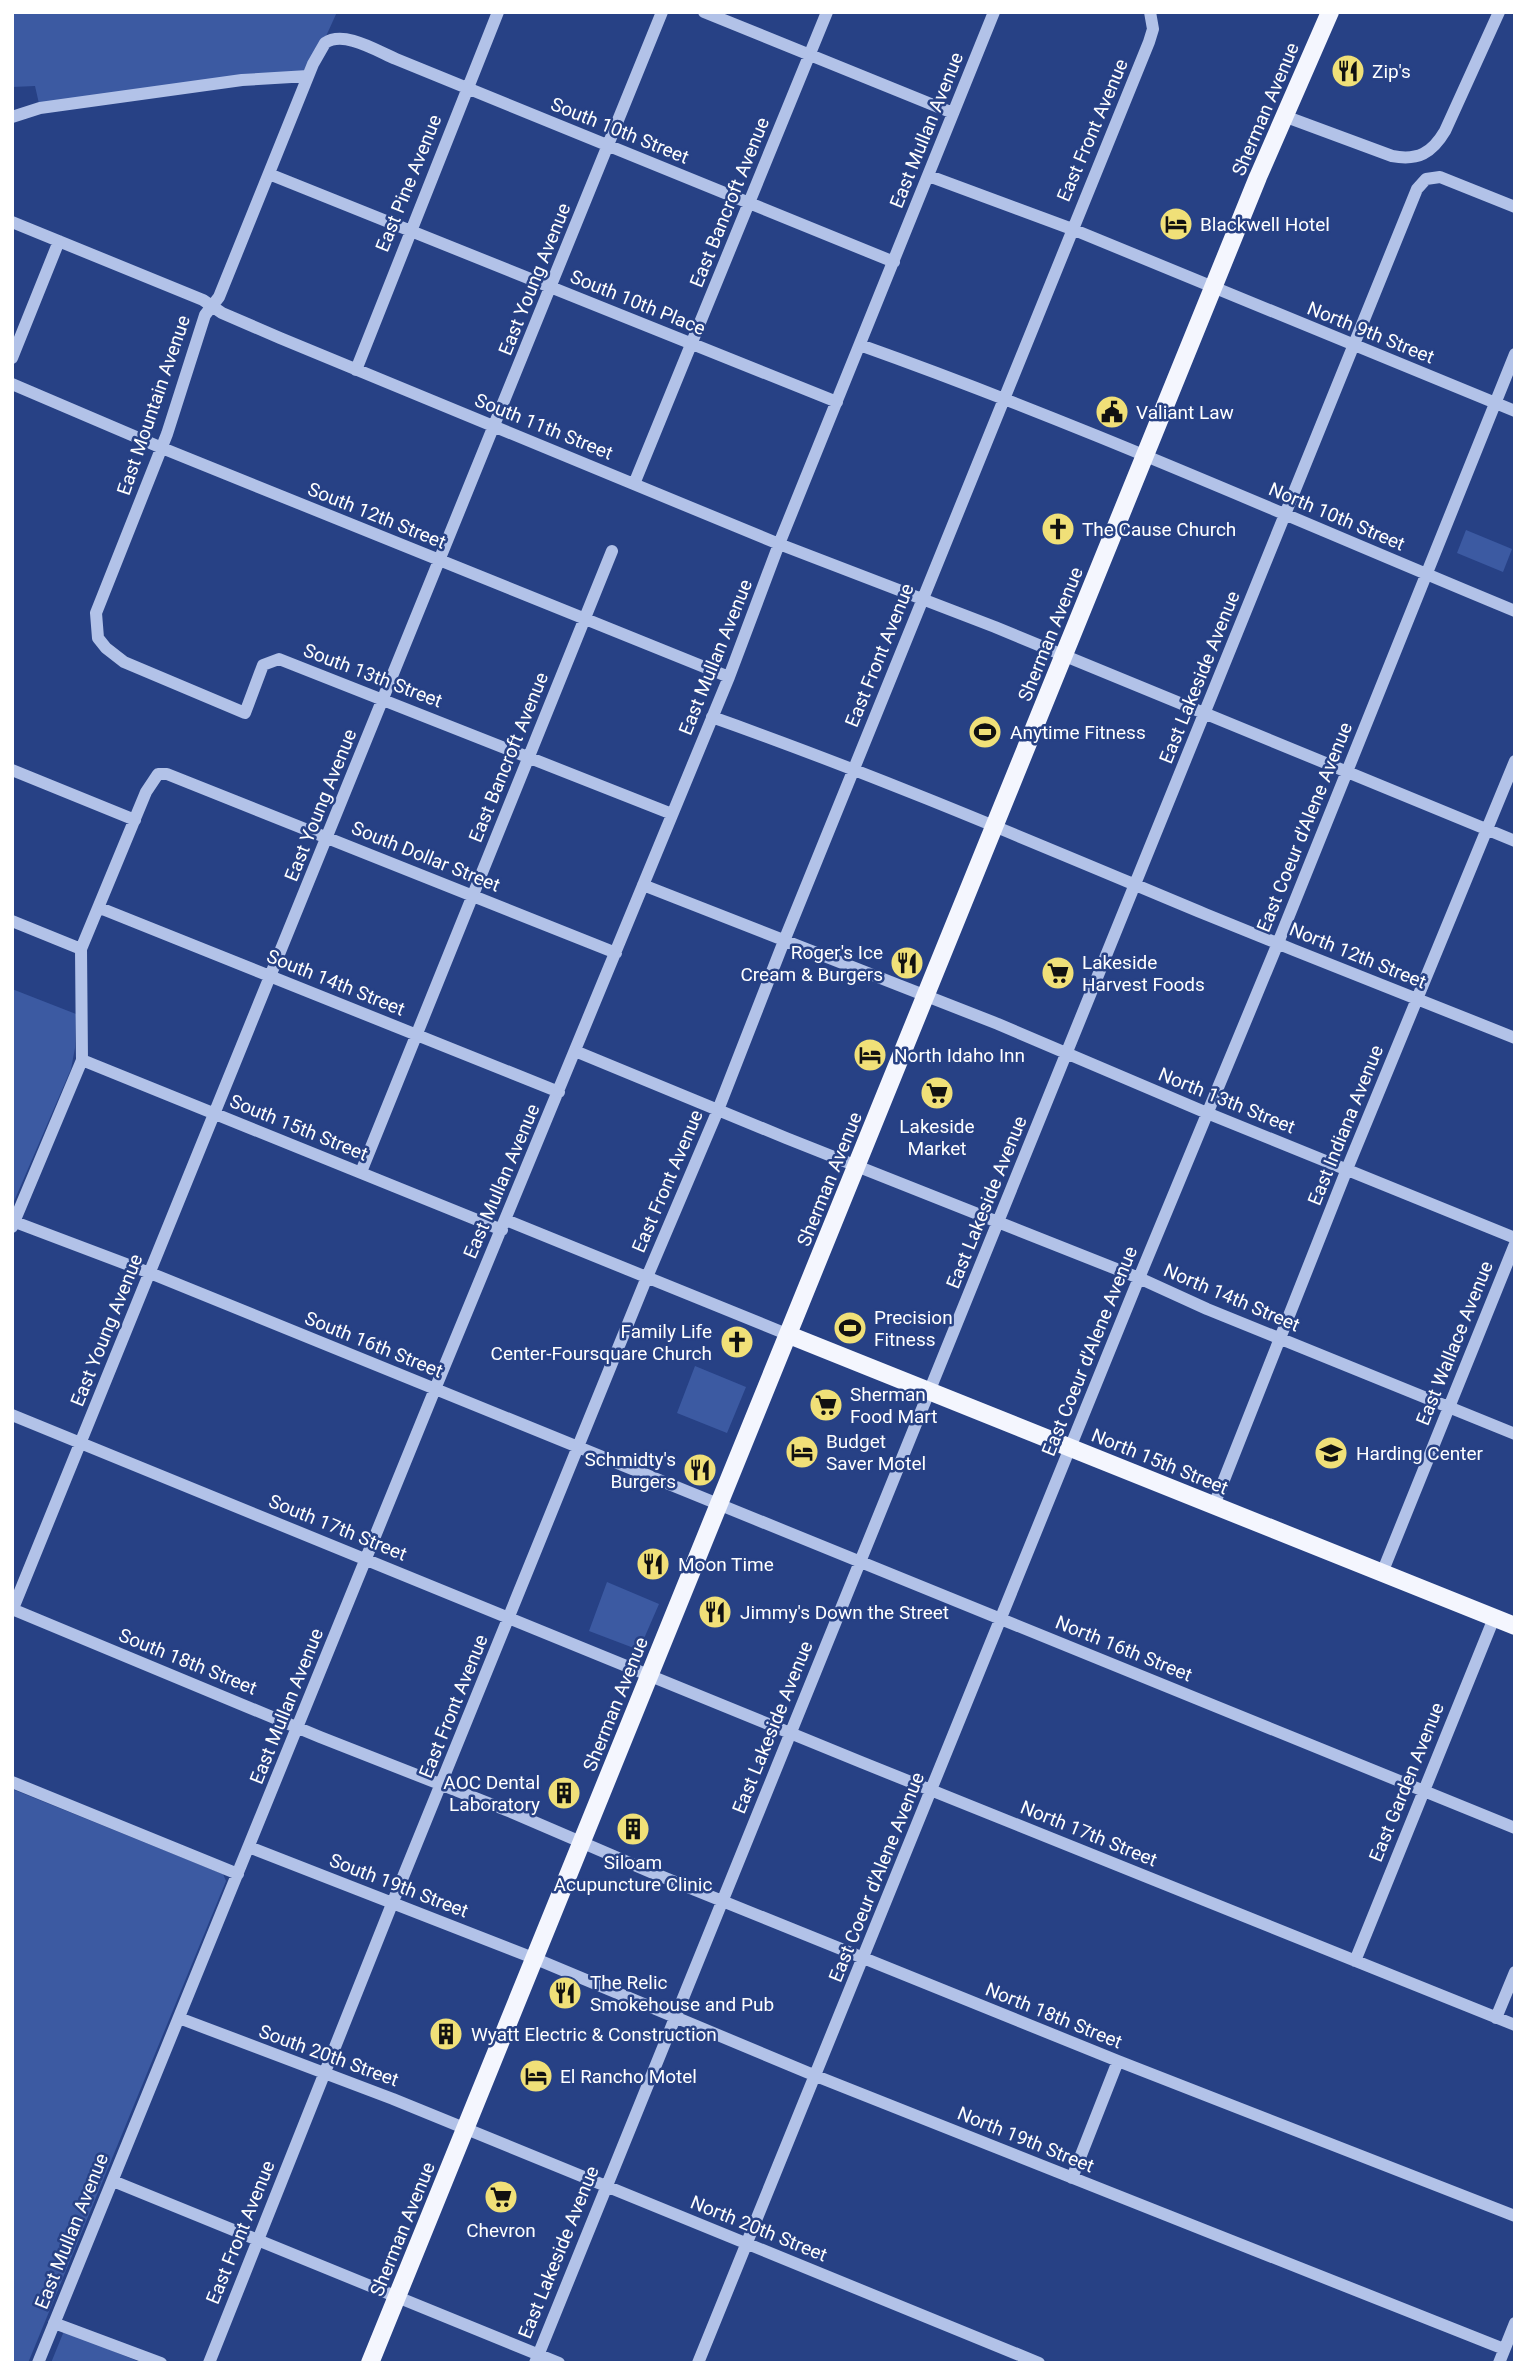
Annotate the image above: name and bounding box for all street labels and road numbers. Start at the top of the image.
street label: Sherman Avenue [1227,39,1304,179]
street label: East Mullan Avenue [885,49,968,211]
street label: East Front Avenue [1052,55,1133,205]
street label: South 10th Street [547,92,692,169]
street label: East Pine Avenue [370,111,446,255]
street label: East Bancroft Avenue [685,114,774,291]
street label: East Young Avenue [493,200,575,359]
street label: South 10th Place [567,265,709,340]
street label: North 9th Street [1304,297,1438,368]
street label: East Mountain Avenue [112,312,195,498]
street label: South 11th Street [471,388,616,465]
street label: South 12th Street [304,477,449,554]
street label: North 10th Street [1265,477,1408,555]
street label: Sherman Avenue [1013,564,1088,705]
street label: East Mullan Avenue [674,576,757,738]
street label: East Front Avenue [840,580,919,730]
street label: East Lakeside Avenue [1154,588,1245,767]
street label: South 13th Street [300,638,446,713]
street label: East Bancroft Avenue [464,669,553,846]
street label: East Coeur d'Alene Avenue [1252,719,1357,935]
street label: East Young Avenue [279,726,361,885]
street label: South Dollar Street [348,816,503,897]
street label: North 12th Street [1286,918,1430,993]
street label: South 14th Street [263,944,408,1021]
street label: East Indiana Avenue [1303,1042,1388,1209]
street label: North 13th Street [1155,1063,1299,1138]
street label: South 15th Street [226,1089,371,1166]
street label: East Mullan Avenue [458,1100,544,1262]
street label: East Front Avenue [627,1106,708,1256]
street label: Sherman Avenue [792,1109,867,1250]
street label: East Lakeside Avenue [941,1113,1032,1292]
street label: East Coeur d'Alene Avenue [1037,1243,1142,1459]
street label: East Young Avenue [65,1251,147,1410]
street label: North 14th Street [1160,1258,1303,1336]
street label: East Wallace Avenue [1411,1258,1498,1429]
street label: South 16th Street [301,1306,446,1383]
street label: North 15th Street [1088,1424,1232,1499]
street label: South 17th Street [265,1489,410,1566]
street label: North 16th Street [1052,1611,1196,1686]
street label: South 18th Street [115,1623,260,1700]
street label: East Mullan Avenue [245,1625,328,1787]
street label: East Front Avenue [414,1631,493,1781]
street label: Sherman Avenue [578,1634,653,1775]
street label: East Lakeside Avenue [727,1638,818,1817]
street label: East Garden Avenue [1364,1699,1449,1865]
street label: East Coeur d'Alene Avenue [824,1769,929,1985]
street label: North 17th Street [1017,1796,1161,1871]
street label: South 19th Street [326,1848,472,1923]
street label: North 18th Street [982,1978,1126,2053]
street label: South 20th Street [256,2020,402,2091]
street label: North 19th Street [954,2102,1098,2177]
street label: East Mullan Avenue [30,2150,113,2312]
street label: East Front Avenue [201,2157,280,2307]
street label: Sherman Avenue [365,2159,440,2300]
street label: East Lakeside Avenue [513,2163,604,2342]
street label: North 20th Street [687,2191,831,2266]

